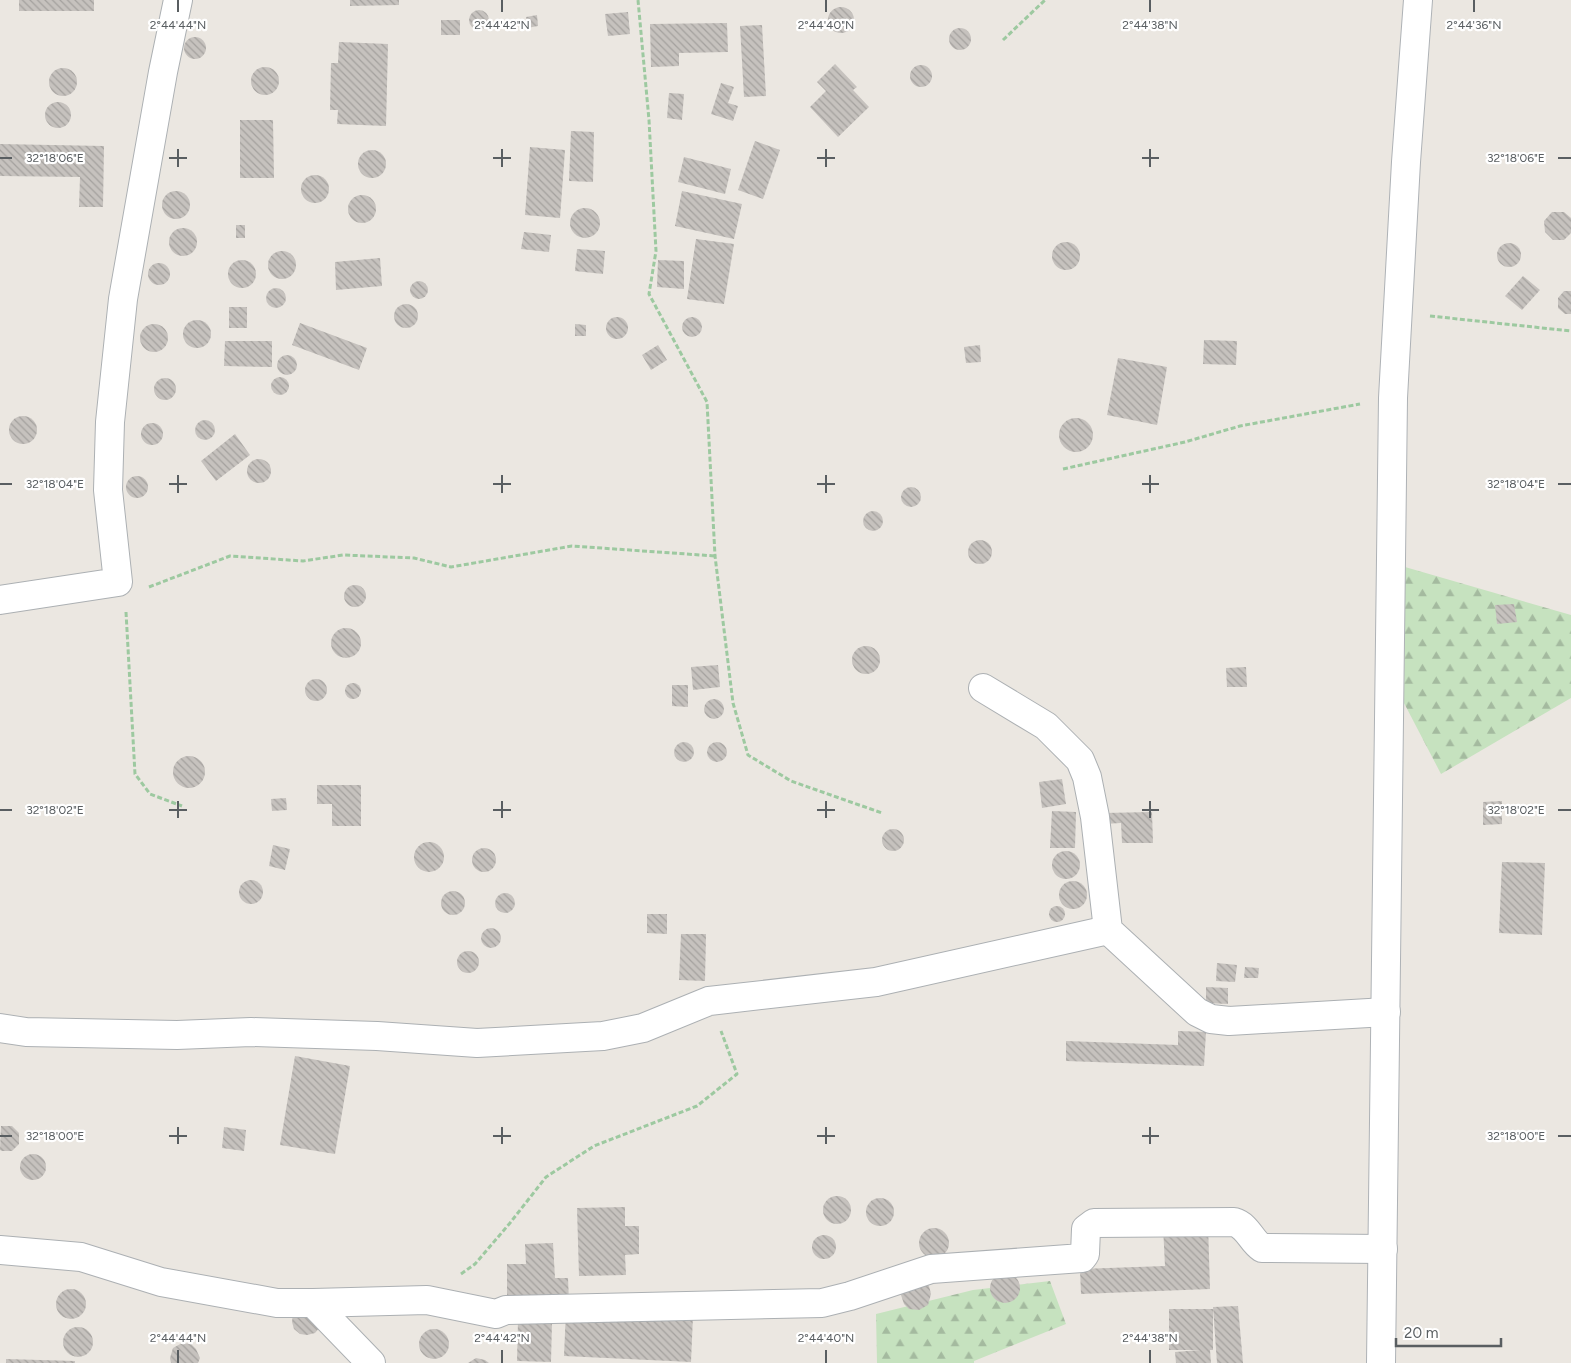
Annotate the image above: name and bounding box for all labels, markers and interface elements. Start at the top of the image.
text: 2°44'44"N [150,18,206,32]
text: 2°44'42"N [474,18,530,32]
text: 2°44'40"N [798,18,854,32]
text: 2°44'38"N [1122,18,1178,32]
text: 2°44'36"N [1447,18,1501,32]
text: 32°18'06"E [26,151,84,165]
text: 32°18'06"E [1487,151,1545,165]
text: 32°18'04"E [26,477,84,491]
text: 32°18'04"E [1487,477,1545,491]
text: 32°18'02"E [26,803,84,817]
text: 32°18'02"E [1487,803,1545,817]
text: 32°18'00"E [26,1129,84,1143]
text: 32°18'00"E [1487,1129,1545,1143]
scale bar [1396,1316,1501,1348]
text: 20 m [1404,1324,1438,1342]
text: 2°44'44"N [150,1331,206,1345]
text: 2°44'42"N [474,1331,530,1345]
text: 2°44'40"N [798,1331,854,1345]
text: 2°44'38"N [1122,1331,1178,1345]

